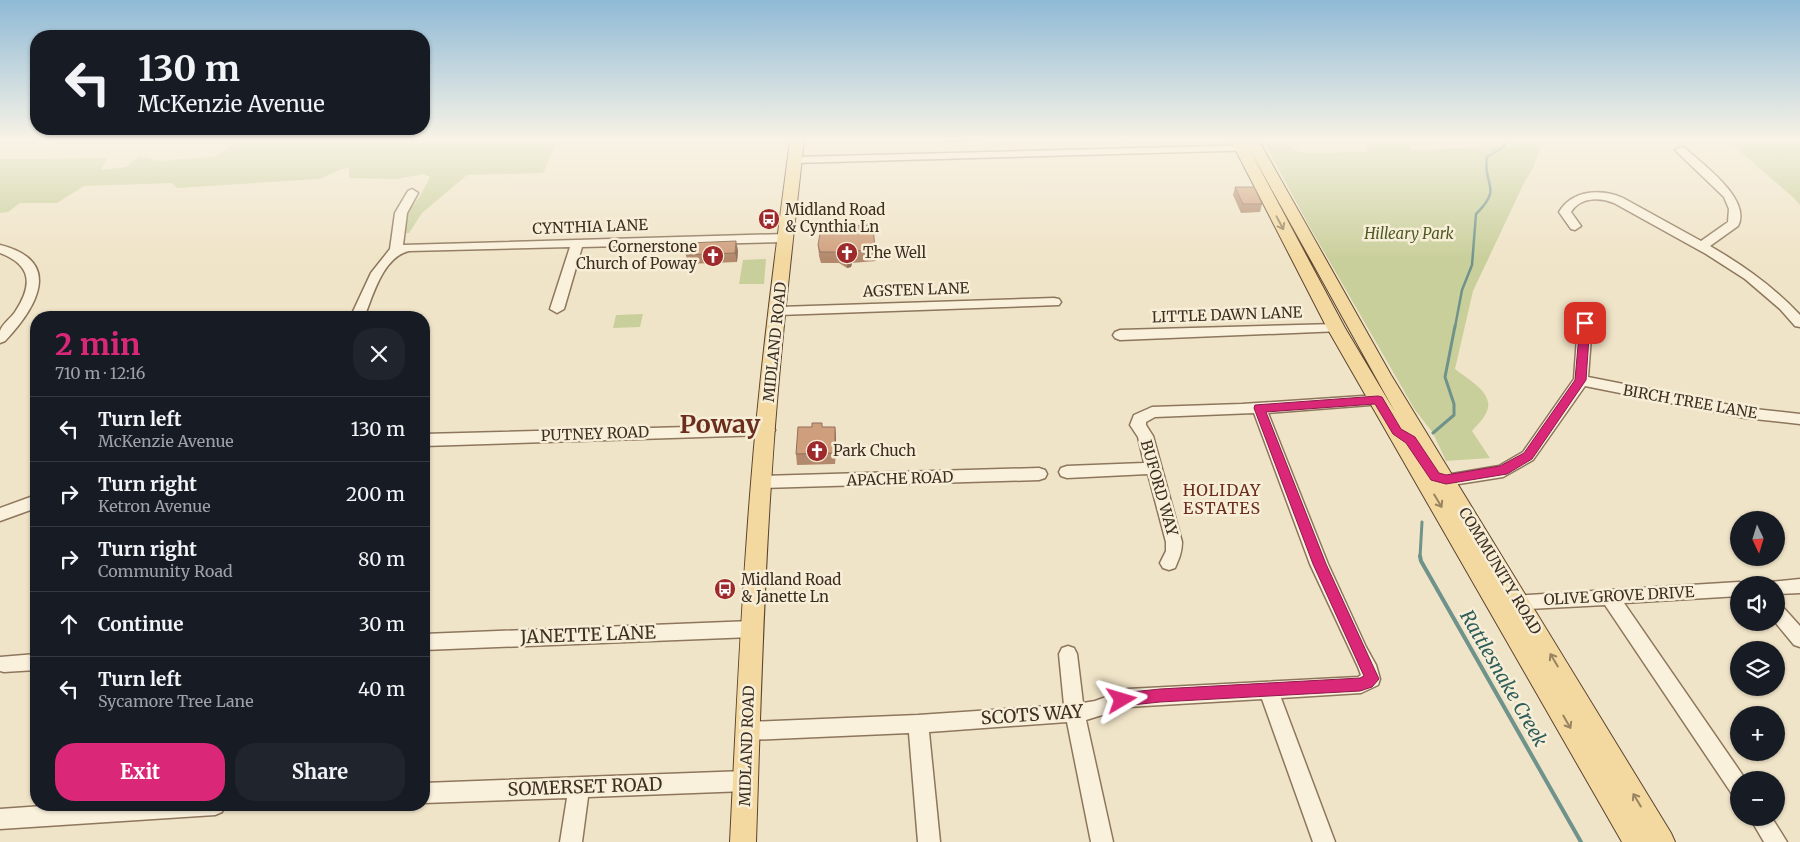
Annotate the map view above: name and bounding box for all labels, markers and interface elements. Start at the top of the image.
text: 130 m [138,47,240,91]
icon: left [55,50,120,115]
text: McKenzie Avenue [138,90,325,118]
place label: Midland Road & Cynthia Ln [785,200,885,236]
bus stop icon: Midland Road & Cynthia Ln [757,207,781,231]
street label: CYNTHIA LANE [532,215,649,238]
one-way arrow [1275,215,1285,230]
park label: Hilleary Park [1363,224,1455,243]
place label: Cornerstone Church of Poway [576,237,697,273]
church icon: The Well [835,241,859,265]
place label: The Well [863,243,927,262]
church icon: Cornerstone Church of Poway [701,244,725,268]
street label: AGSTEN LANE [862,278,970,301]
street label: MIDLAND ROAD [759,281,790,403]
street label: LITTLE DAWN LANE [1151,302,1303,327]
pin [1564,302,1606,344]
icon: arrive [1571,309,1599,337]
text: 2 min [55,325,140,363]
button: close [353,328,405,380]
text: 710 m · 12:16 [55,363,145,383]
street label: BIRCH TREE LANE [1621,380,1759,423]
text: Turn left [98,407,182,431]
district label: Poway [680,408,761,440]
icon: left [55,415,83,443]
text: 130 m [351,417,405,441]
street label: PUTNEY ROAD [540,422,650,445]
text: McKenzie Avenue [98,431,234,451]
street label: BUFORD WAY [1137,438,1182,538]
church icon: Park Chuch [805,439,829,463]
place label: Park Chuch [833,441,916,460]
street label: APACHE ROAD [845,467,954,490]
text: Turn right [98,472,197,496]
icon: right [55,480,83,508]
district label: HOLIDAY ESTATES [1183,480,1261,518]
text: 200 m [346,482,405,506]
one-way arrow [1434,493,1444,507]
text: Ketron Avenue [98,496,211,516]
street label: COMMUNITY ROAD [1455,504,1546,638]
north arrow [1730,511,1785,566]
map controls [1730,511,1785,826]
text: Turn right [98,537,197,561]
icon: right [55,545,83,573]
text: 80 m [358,547,405,571]
text: Community Road [98,561,233,581]
place label: Midland Road & Janette Ln [741,570,841,606]
button: sound [1730,576,1785,631]
bus stop icon: Midland Road & Janette Ln [713,577,737,601]
street label: OLIVE GROVE DRIVE [1543,582,1695,609]
water label: Rattlesnake Creek [1455,605,1553,751]
icon: ahead [55,610,83,638]
text: Continue [98,612,184,636]
text: 30 m [359,612,405,636]
street label: JANETTE LANE [519,621,657,648]
button: layers [1730,641,1785,696]
one-way arrow [1548,654,1558,668]
text: Turn left [98,667,182,691]
position arrow [1095,673,1147,725]
icon: left [55,675,83,703]
text: 40 m [358,677,405,701]
street label: MIDLAND ROAD [735,685,758,807]
text: Sycamore Tree Lane [98,691,254,711]
street label: SCOTS WAY [980,699,1084,730]
button: + [1730,706,1785,761]
one-way arrow [1563,714,1573,728]
button: Exit [55,743,225,801]
button: Share [235,743,405,801]
button: − [1730,771,1785,826]
street label: SOMERSET ROAD [507,772,663,801]
one-way arrow [1631,794,1641,808]

